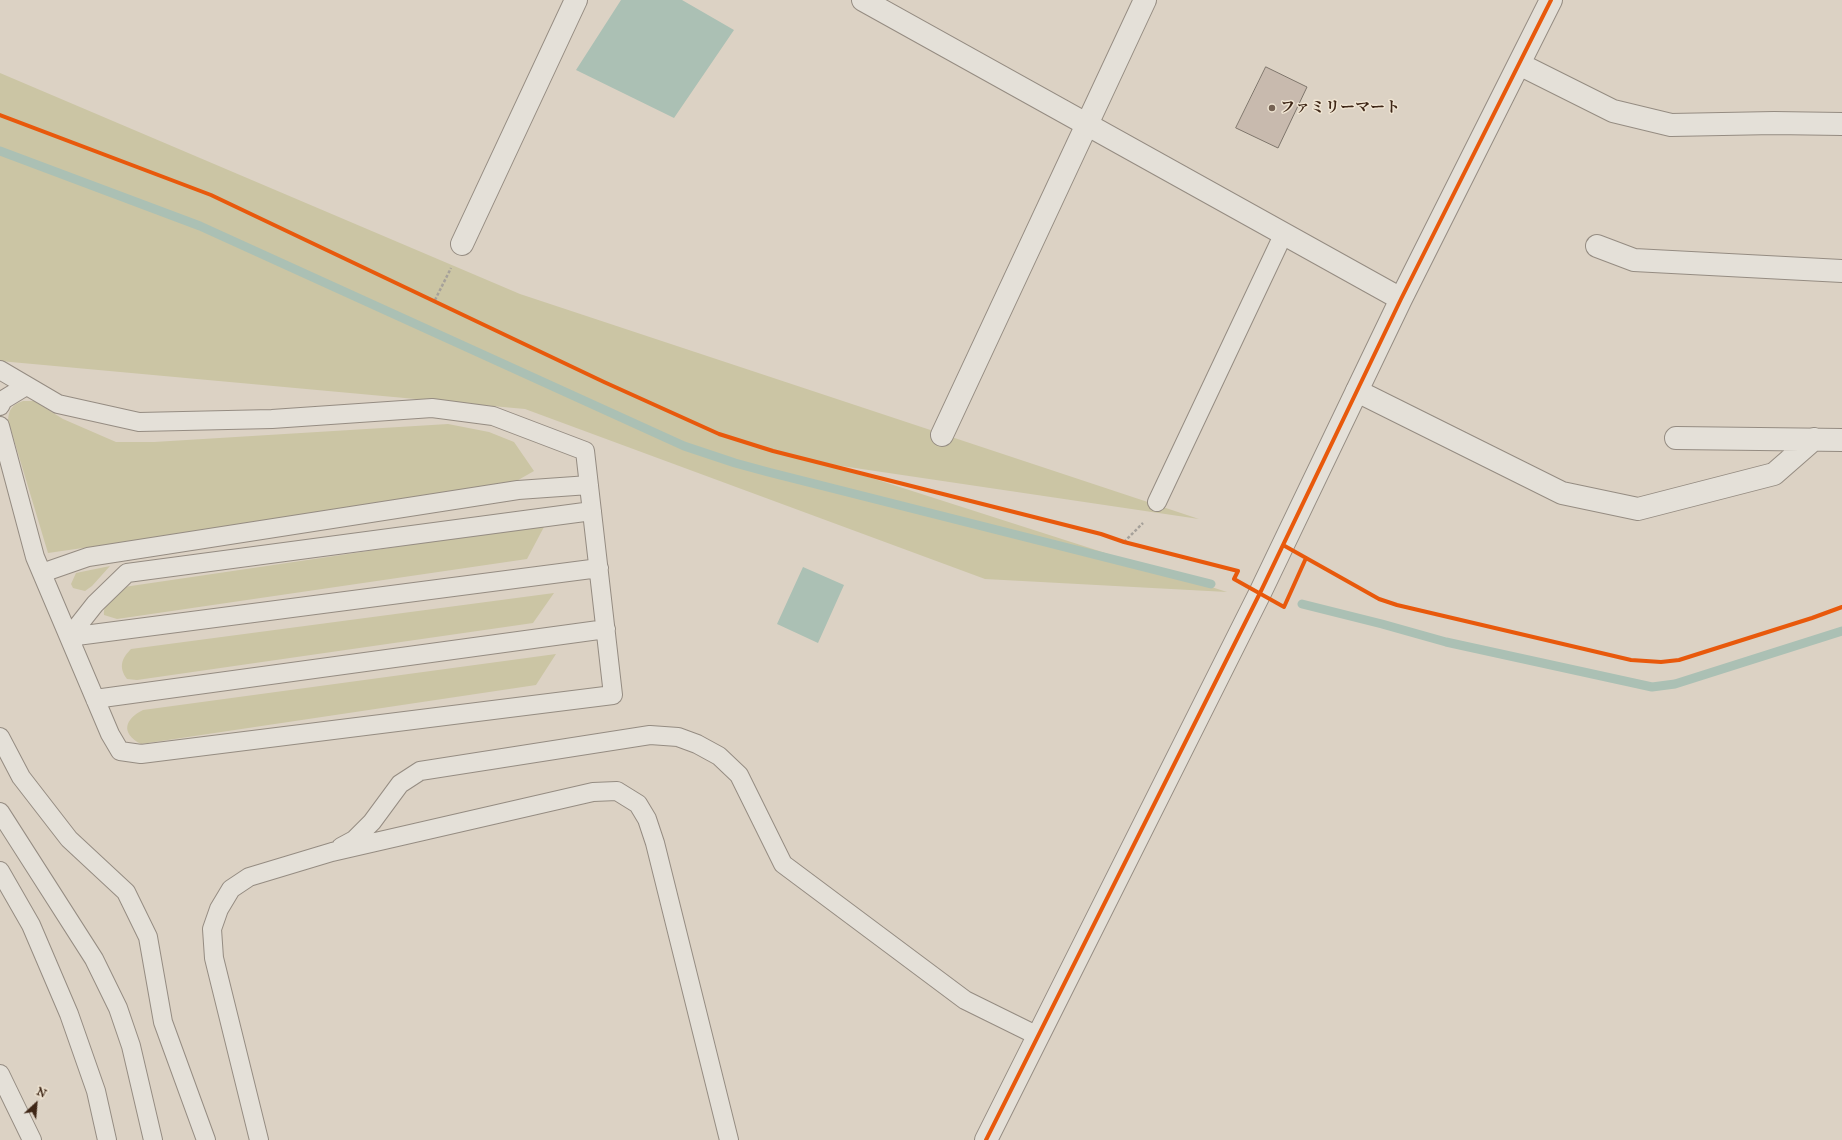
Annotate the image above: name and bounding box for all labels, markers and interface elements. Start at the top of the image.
place label: ファミリーマート [1280,99,1400,117]
marker: ファミリーマート [1267,103,1277,113]
north arrow [16,1084,56,1124]
text: N [34,1085,49,1101]

